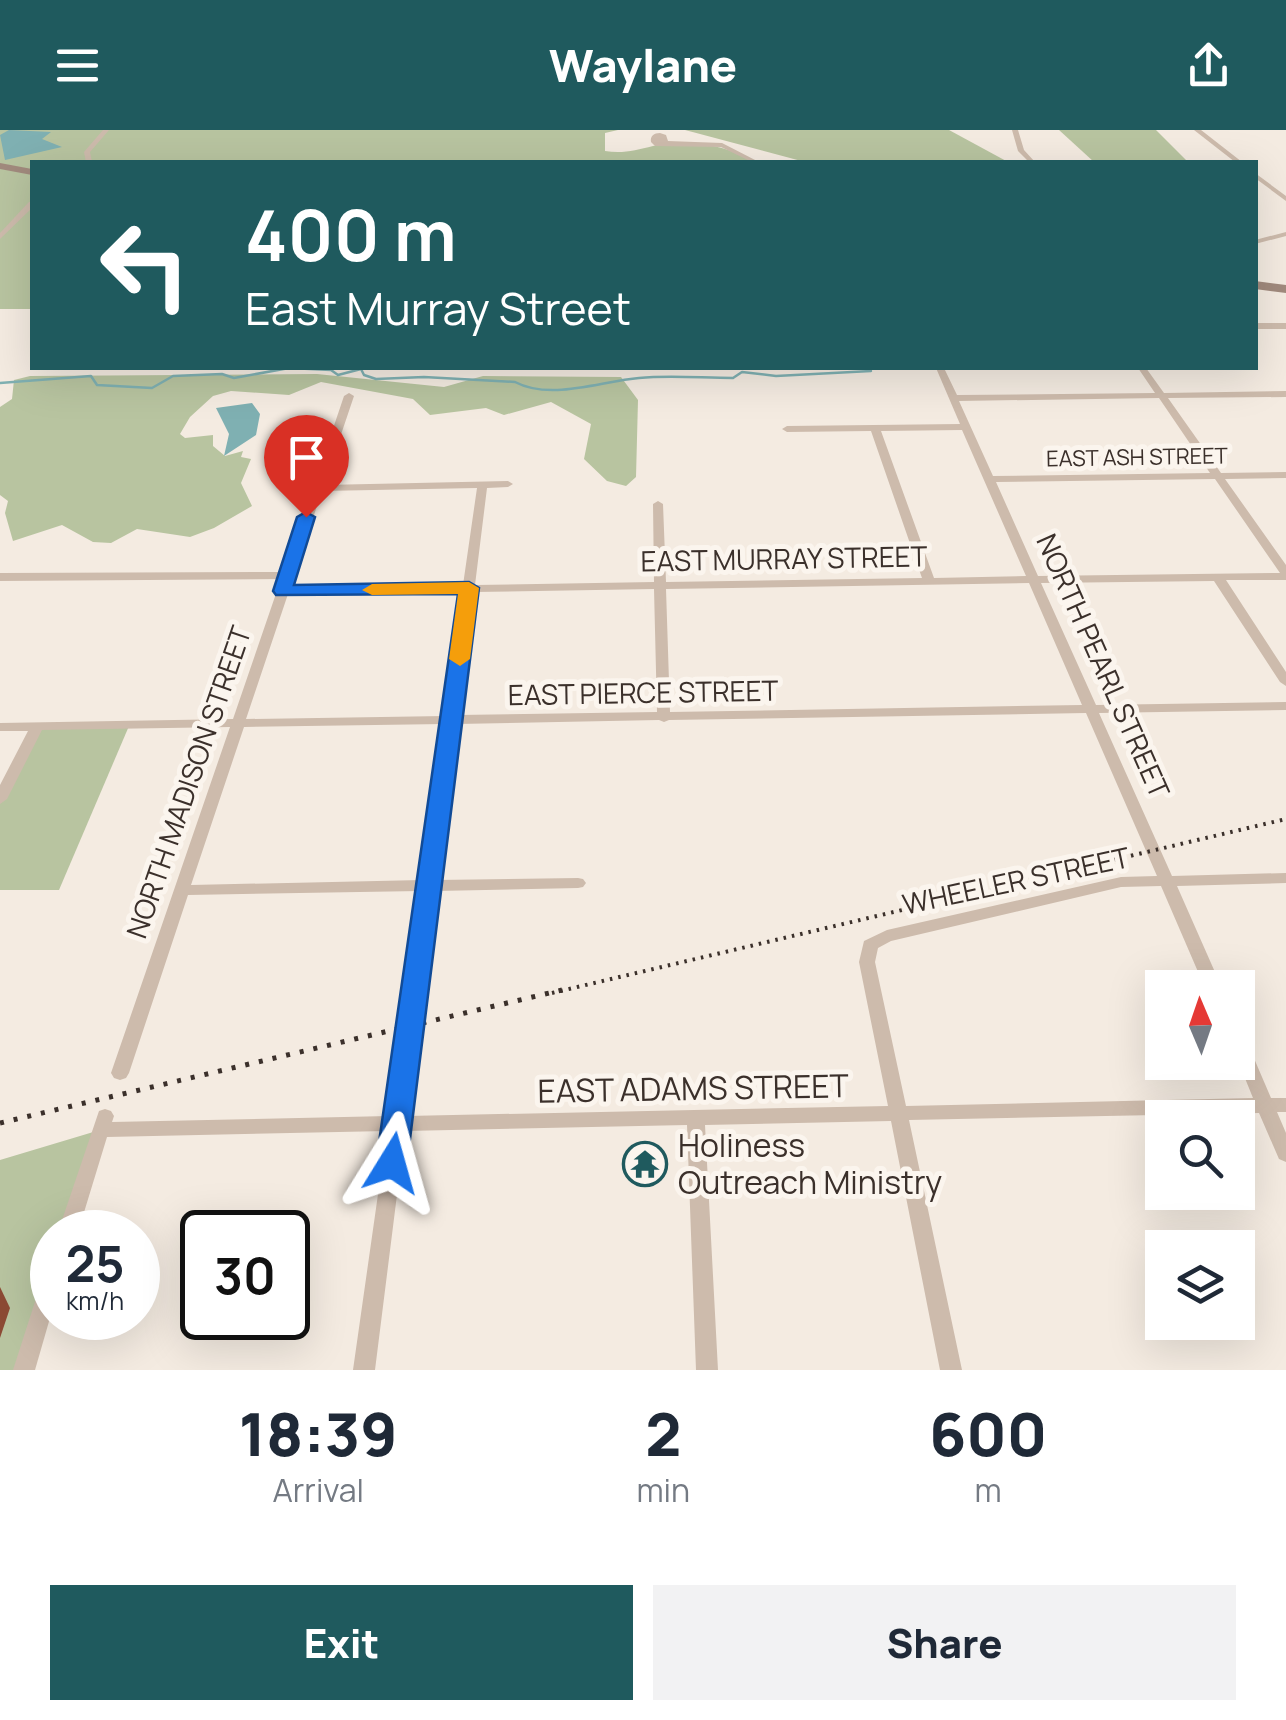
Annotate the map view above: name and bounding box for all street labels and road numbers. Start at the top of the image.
street label: EAST ASH STREET [1046,440,1228,474]
street label: NORTH PEARL STREET [1028,527,1179,804]
street label: EAST MURRAY STREET [640,536,928,579]
street label: NORTH MADISON STREET [117,620,259,943]
street label: EAST PIERCE STREET [507,671,779,713]
street label: WHEELER STREET [899,837,1133,923]
street label: EAST ADAMS STREET [537,1063,849,1113]

